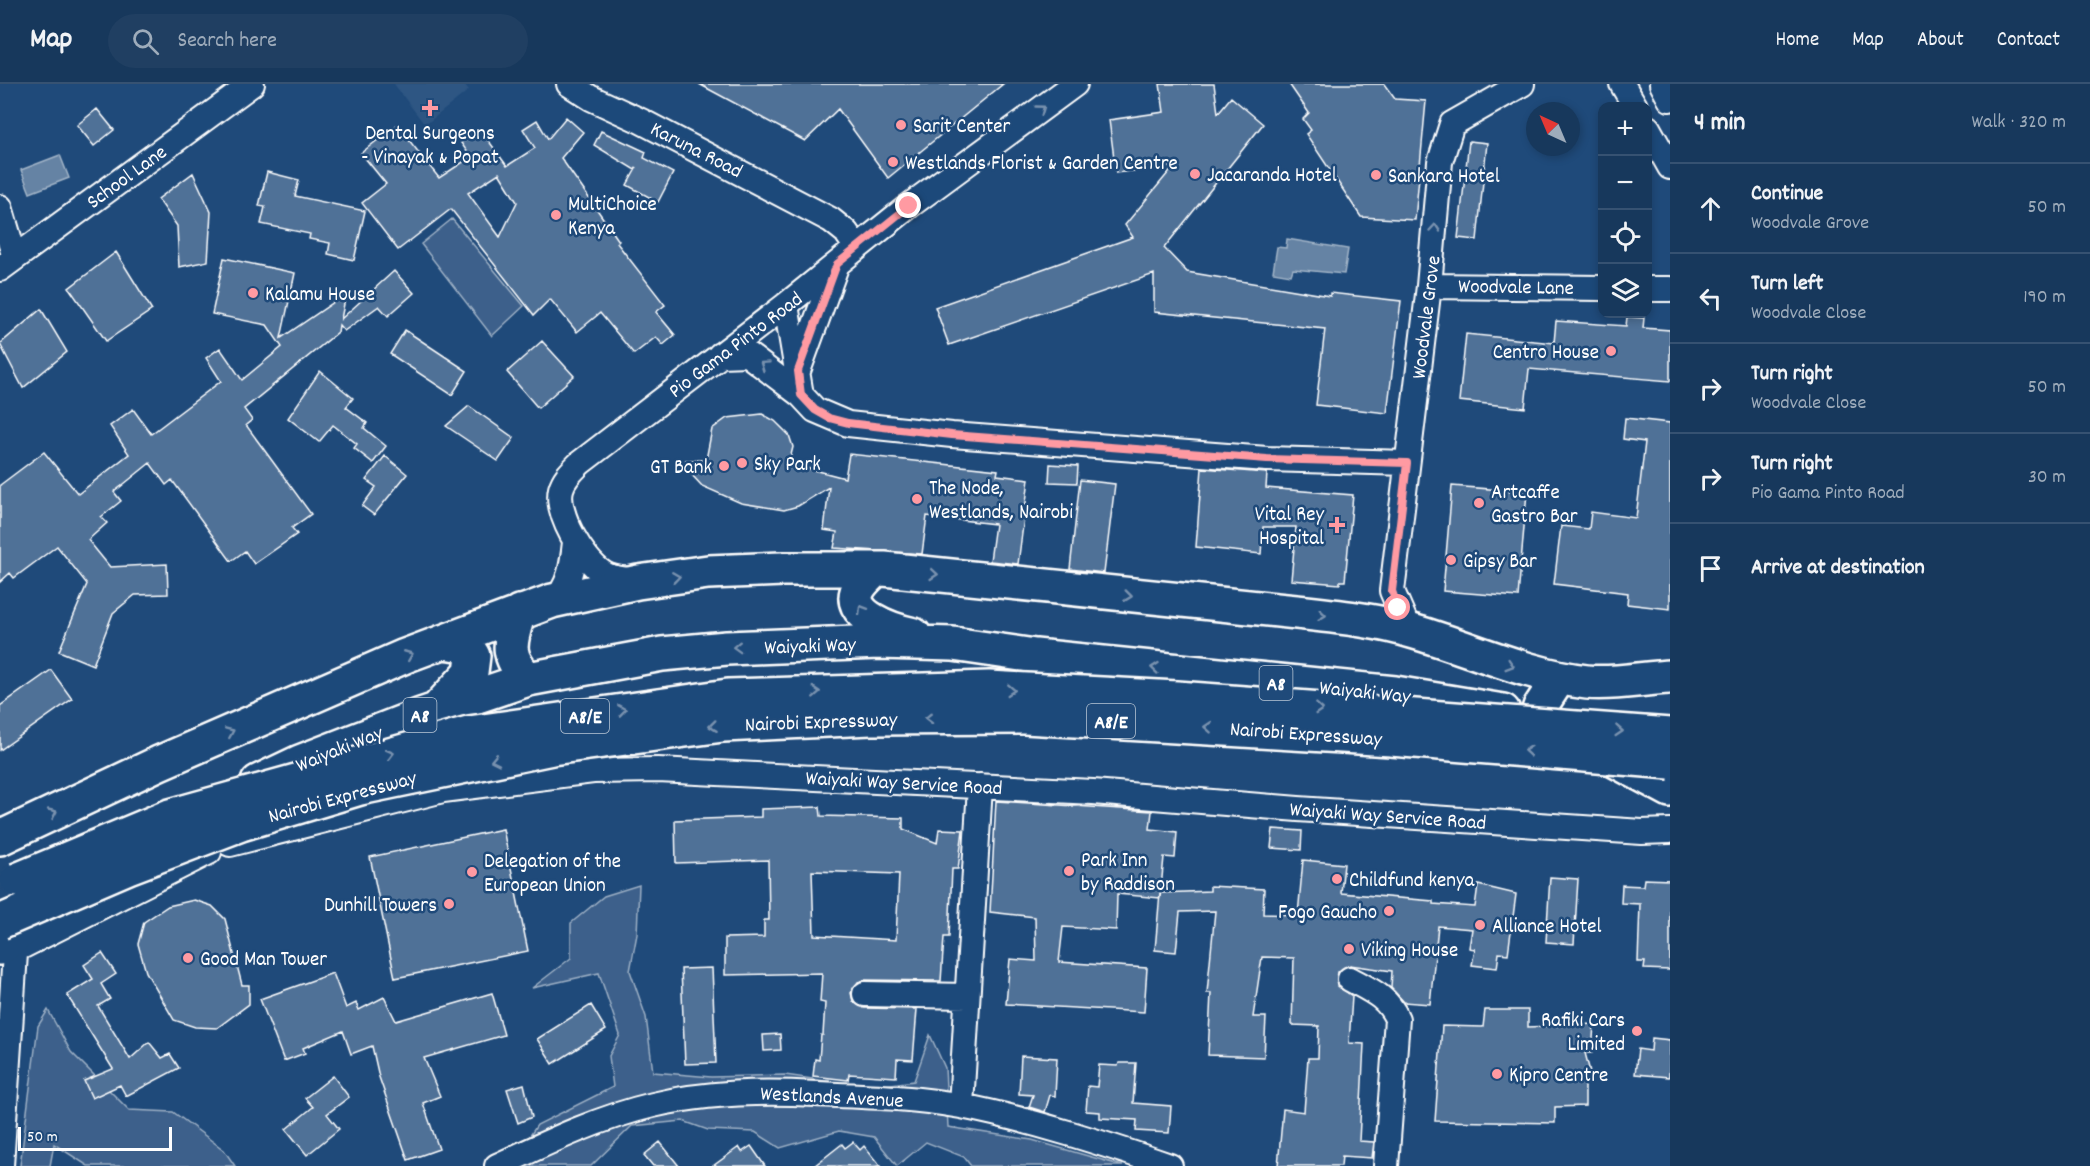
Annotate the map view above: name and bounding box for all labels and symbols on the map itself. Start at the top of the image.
marker: Dental Surgeons - Vinayak & Popat [421,99,439,117]
north arrow [1526,102,1580,156]
one-way arrow [1034,106,1045,117]
place label: Sarit Center [913,113,1011,143]
street label: Karuna Road [644,116,747,188]
marker: Sarit Center [894,118,908,132]
place label: Dental Surgeons - Vinayak & Popat [361,120,499,174]
street label: School Lane [81,139,174,218]
place label: Westlands Florist & Garden Centre [905,150,1178,180]
marker: Westlands Florist & Garden Centre [886,155,900,169]
place label: Jacaranda Hotel [1207,162,1337,192]
place label: Sankara Hotel [1388,163,1500,193]
marker: Jacaranda Hotel [1188,167,1202,181]
marker: Sankara Hotel [1369,168,1383,182]
place label: MultiChoice Kenya [568,191,657,245]
route end [895,192,921,218]
marker: MultiChoice Kenya [549,208,563,222]
one-way arrow [1428,223,1441,232]
street label: Woodvale Grove [1406,254,1450,381]
street label: Woodvale Lane [1458,273,1574,305]
place label: Kalamu House [265,281,375,311]
marker: Kalamu House [246,286,260,300]
street label: Pio Gama Pinto Road [663,286,810,407]
place label: Centro House [1493,339,1599,369]
marker: Centro House [1604,344,1618,358]
one-way arrow [759,361,770,372]
place label: Sky Park [754,451,821,481]
place label: GT Bank [650,454,712,484]
marker: Sky Park [735,456,749,470]
marker: GT Bank [717,459,731,473]
place label: The Node, Westlands, Nairobi [929,475,1073,529]
place label: Artcaffe Gastro Bar [1491,479,1578,533]
marker: The Node, Westlands, Nairobi [910,492,924,506]
marker: Artcaffe Gastro Bar [1472,496,1486,510]
place label: Vital Rey Hospital [1255,501,1324,555]
marker: Vital Rey Hospital [1328,516,1346,534]
place label: Gipsy Bar [1463,548,1537,578]
marker: Gipsy Bar [1444,553,1458,567]
one-way arrow [929,567,939,580]
one-way arrow [672,571,681,583]
one-way arrow [1123,589,1132,601]
route start [1384,594,1410,620]
one-way arrow [858,605,869,615]
one-way arrow [1317,608,1326,621]
street label: Waiyaki Way [764,631,857,665]
one-way arrow [732,641,741,654]
one-way arrow [403,650,414,662]
one-way arrow [1504,658,1515,670]
one-way arrow [1150,663,1160,675]
road number: A8 [1260,666,1292,700]
street label: Waiyaki Way [1317,674,1412,714]
one-way arrow [1007,683,1016,696]
one-way arrow [812,686,821,699]
road number: A8 [404,698,436,732]
road number: A8/E [561,699,609,733]
one-way arrow [1315,702,1324,715]
road number: A8/E [1087,704,1135,738]
one-way arrow [618,705,627,717]
street label: Nairobi Expressway [744,706,898,742]
one-way arrow [925,712,934,724]
street label: Nairobi Expressway [1229,716,1383,756]
street label: Waiyaki Way [292,720,389,782]
one-way arrow [709,720,718,732]
one-way arrow [1203,721,1212,734]
one-way arrow [1614,724,1623,737]
one-way arrow [224,727,235,739]
one-way arrow [1523,744,1532,757]
one-way arrow [384,748,394,761]
one-way arrow [490,752,500,765]
street label: Nairobi Expressway [265,765,421,833]
street label: Waiyaki Way Service Road [805,765,1003,805]
street label: Waiyaki Way Service Road [1288,796,1487,840]
one-way arrow [46,808,57,820]
place label: Park Inn by Raddison [1081,847,1175,901]
place label: Delegation of the European Union [484,848,621,902]
marker: Park Inn by Raddison [1062,864,1076,878]
marker: Delegation of the European Union [465,865,479,879]
place label: Childfund kenya [1349,867,1476,897]
marker: Childfund kenya [1330,872,1344,886]
place label: Dunhill Towers [324,892,437,922]
marker: Dunhill Towers [442,897,456,911]
place label: Fogo Gaucho [1278,899,1377,929]
marker: Fogo Gaucho [1382,904,1396,918]
place label: Alliance Hotel [1492,913,1601,943]
marker: Alliance Hotel [1473,918,1487,932]
place label: Viking House [1361,937,1458,967]
marker: Viking House [1342,942,1356,956]
place label: Good Man Tower [200,946,327,976]
marker: Good Man Tower [181,951,195,965]
place label: Rafiki Cars Limited [1541,1007,1625,1061]
marker: Rafiki Cars Limited [1630,1024,1644,1038]
place label: Kipro Centre [1509,1062,1608,1092]
marker: Kipro Centre [1490,1067,1504,1081]
street label: Westlands Avenue [759,1080,904,1118]
scale bar [18,1124,172,1152]

